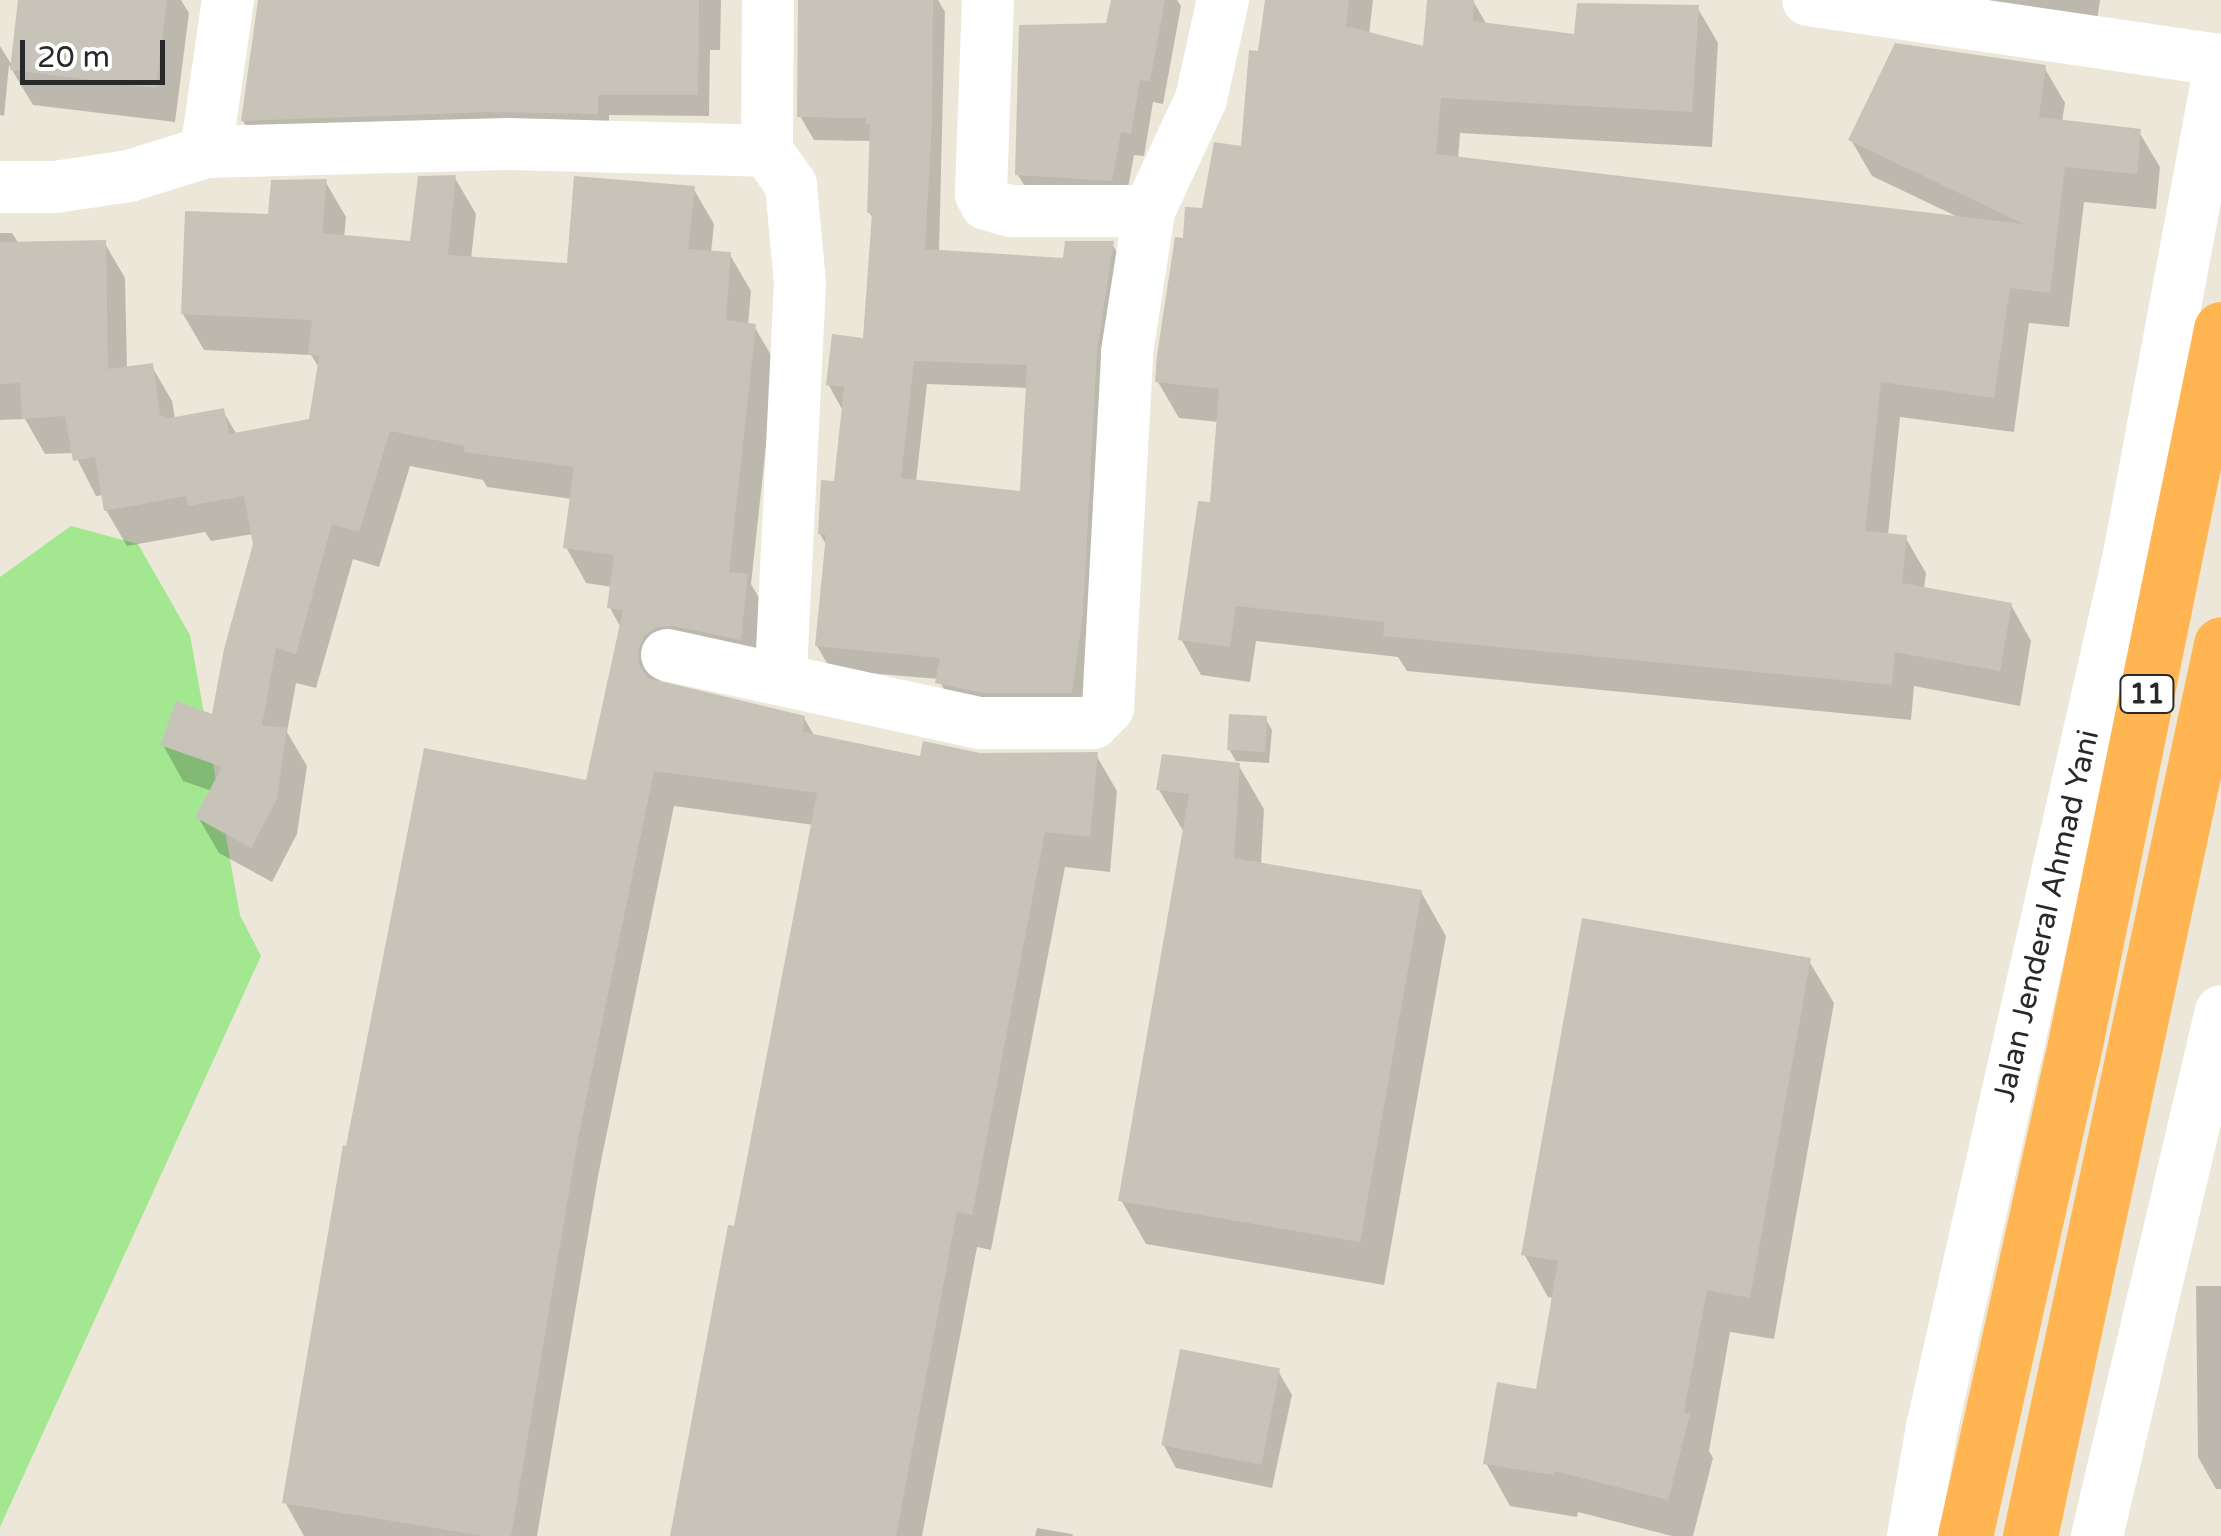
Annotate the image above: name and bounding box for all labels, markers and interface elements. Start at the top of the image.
scale bar [25,20,170,82]
text: 20 m [37,39,110,76]
road number: 11 [2117,671,2177,717]
street label: Jalan Jenderal Ahmad Yani [1987,726,2107,1106]

